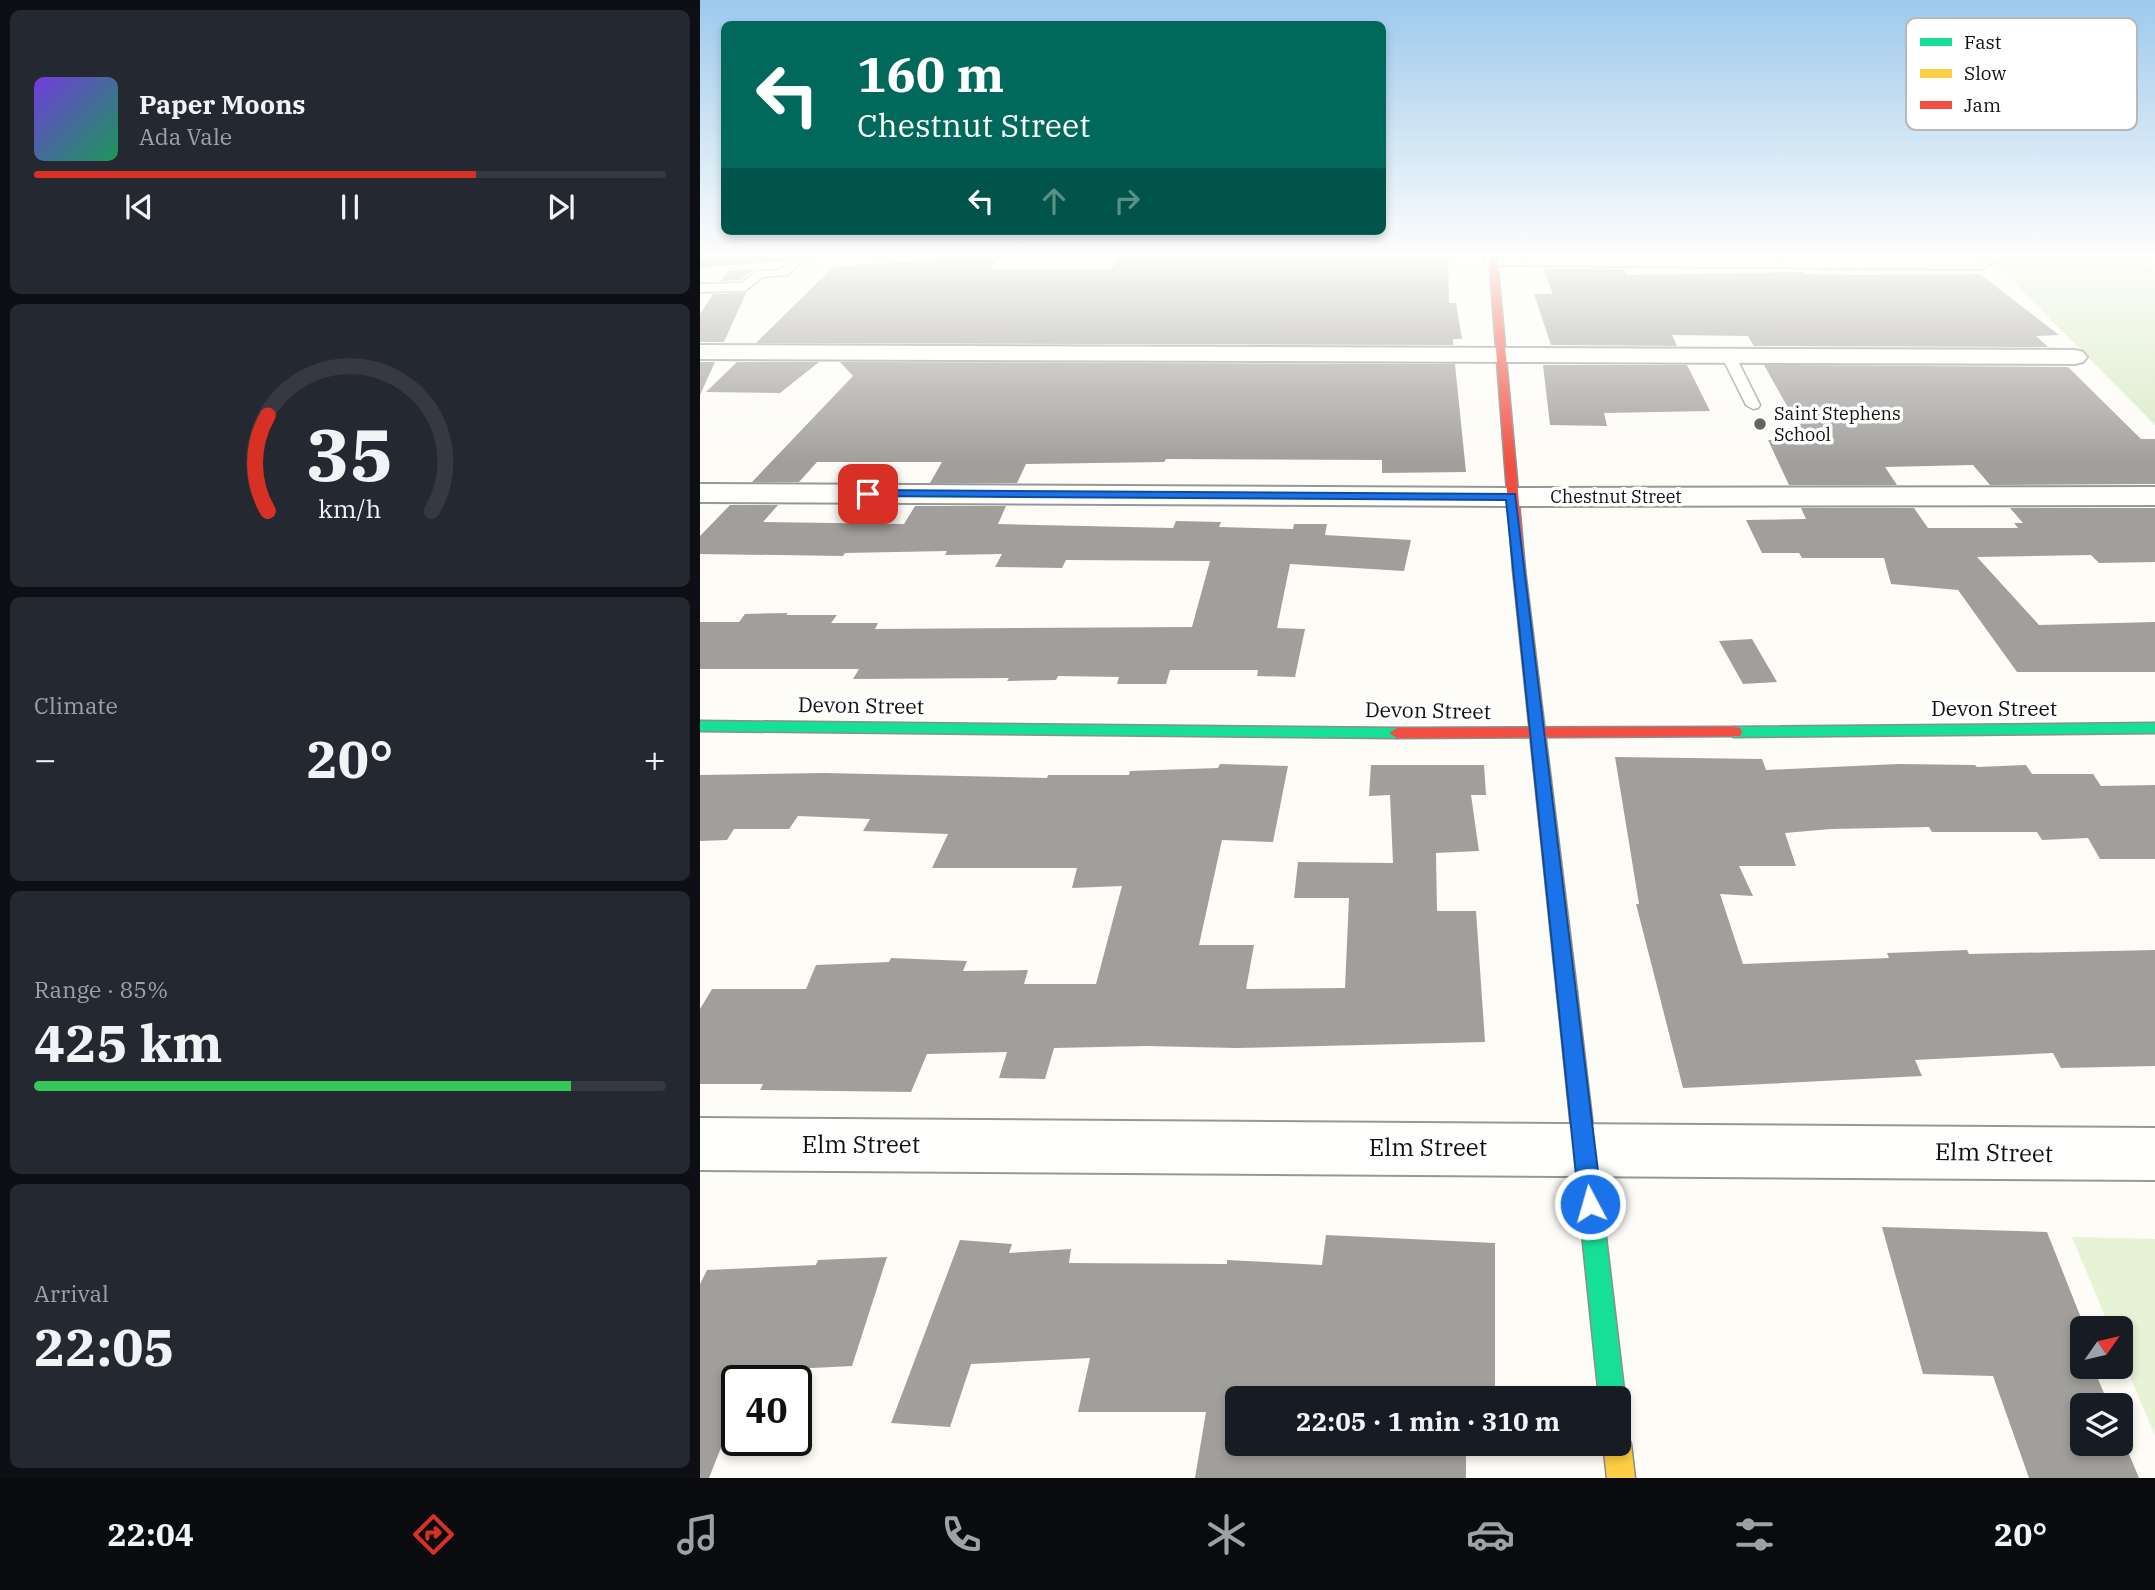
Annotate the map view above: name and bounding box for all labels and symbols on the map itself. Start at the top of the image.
legend [1906,18,2137,130]
text: Fast [1964,30,2002,54]
text: Slow [1964,61,2006,85]
text: Jam [1964,93,2001,117]
place label: Saint Stephens School [1774,402,1901,446]
marker: Saint Stephens School [1752,416,1768,432]
pin [838,464,898,524]
street label: Chestnut Street [1550,485,1682,508]
street label: Devon Street [798,690,924,720]
street label: Devon Street [1931,694,2057,722]
street label: Devon Street [1365,695,1491,725]
street label: Elm Street [802,1128,920,1160]
street label: Elm Street [1369,1131,1487,1163]
street label: Elm Street [1935,1135,2054,1169]
position arrow [1553,1167,1627,1241]
north arrow [2070,1316,2133,1379]
speed limit sign: 40 [721,1365,812,1456]

